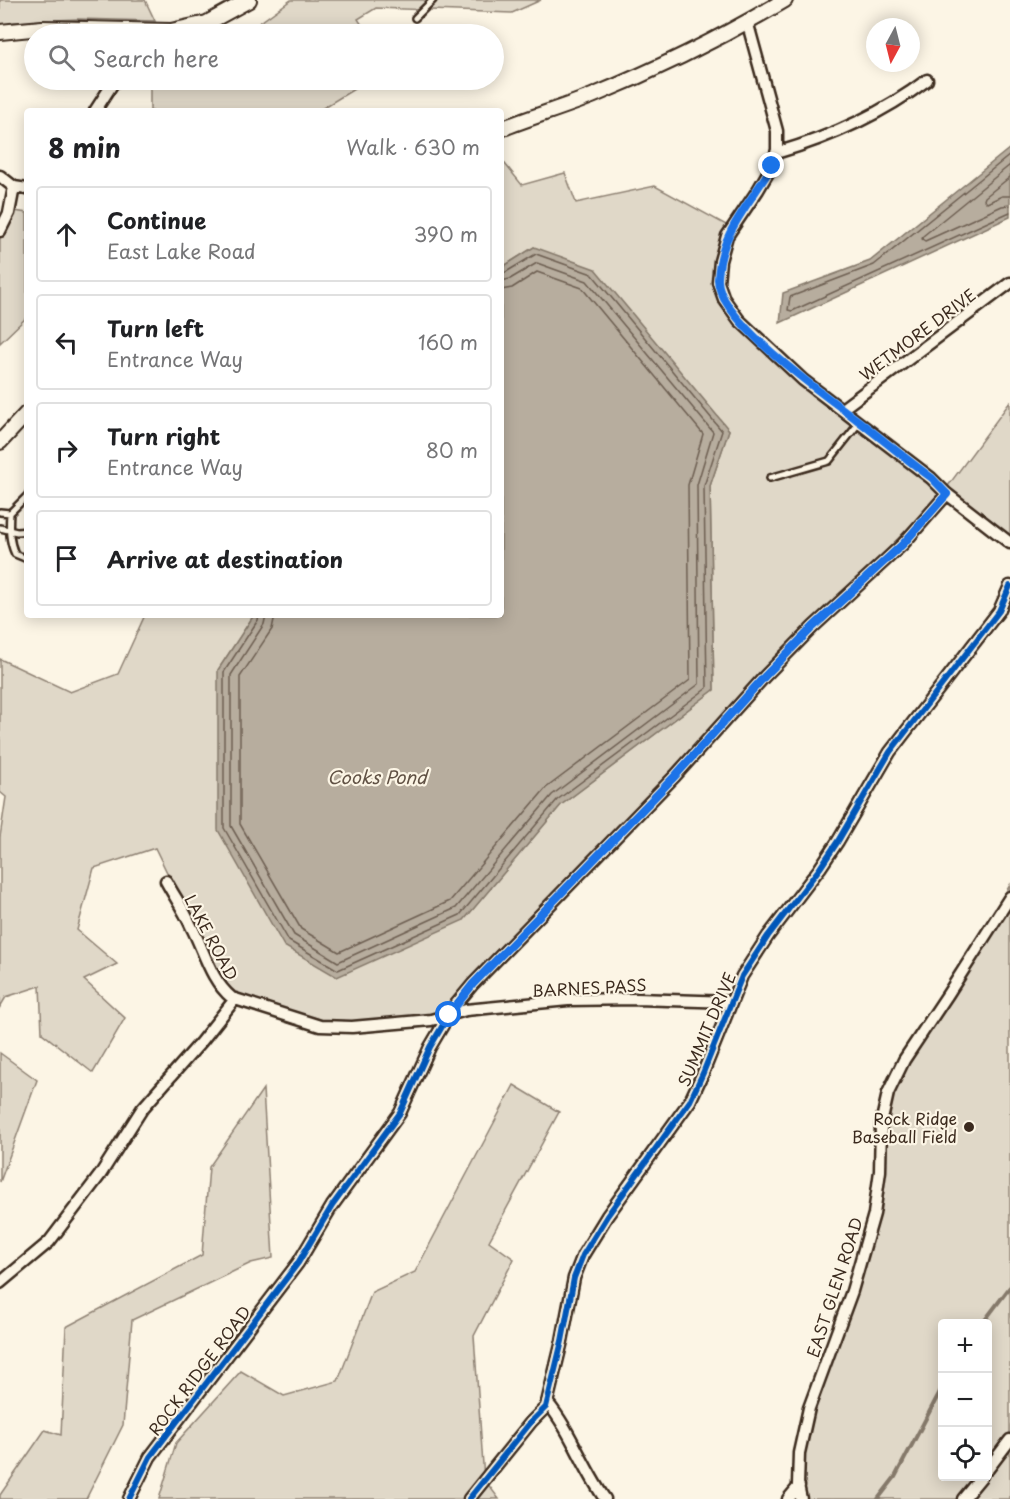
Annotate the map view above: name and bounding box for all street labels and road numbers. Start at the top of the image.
street label: WETMORE DRIVE [854,282,980,386]
street label: LAKE ROAD [179,890,245,984]
street label: SUMMIT DRIVE [671,968,741,1090]
street label: BARNES PASS [531,972,647,1002]
street label: EAST GLEN ROAD [800,1214,868,1360]
street label: ROCK RIDGE ROAD [142,1300,256,1440]

